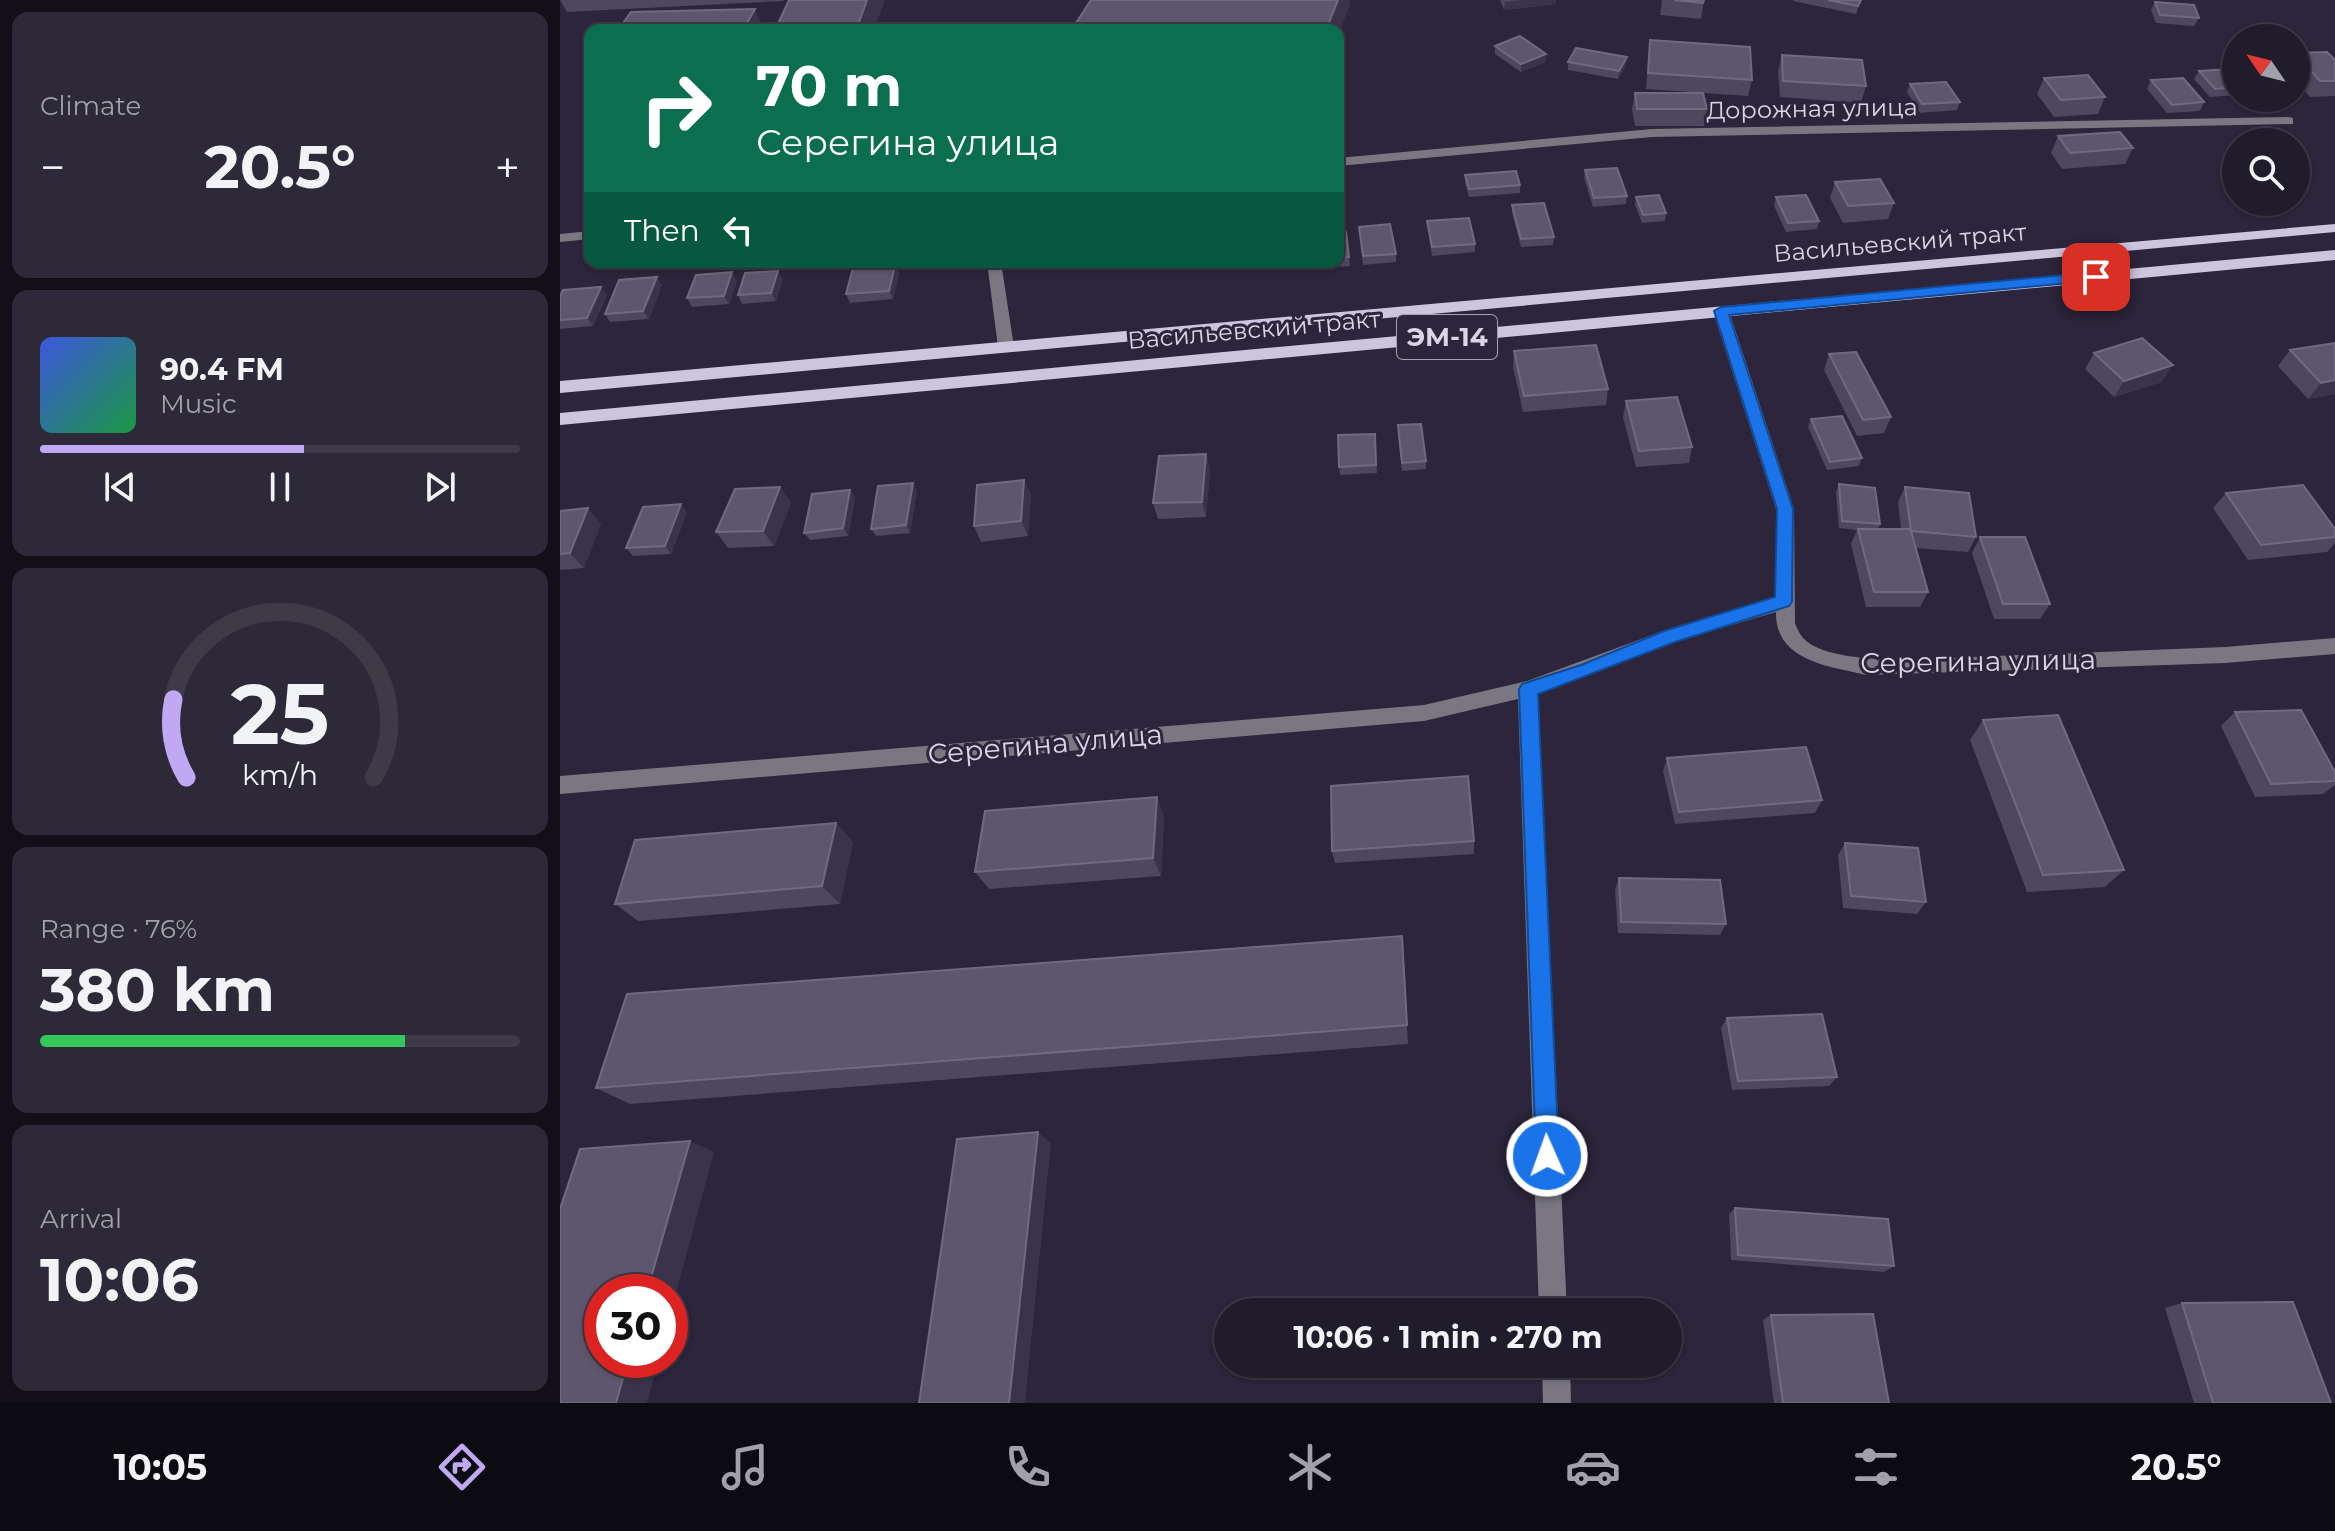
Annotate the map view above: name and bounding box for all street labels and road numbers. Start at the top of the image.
street label: Дорожная улица [1706,92,1918,125]
street label: Васильевский тракт [1772,217,2028,268]
street label: Васильевский тракт [1126,304,1382,355]
road number: ЭМ-14 [1397,315,1497,359]
street label: Серегина улица [1860,642,2096,680]
street label: Серегина улица [926,717,1164,771]

